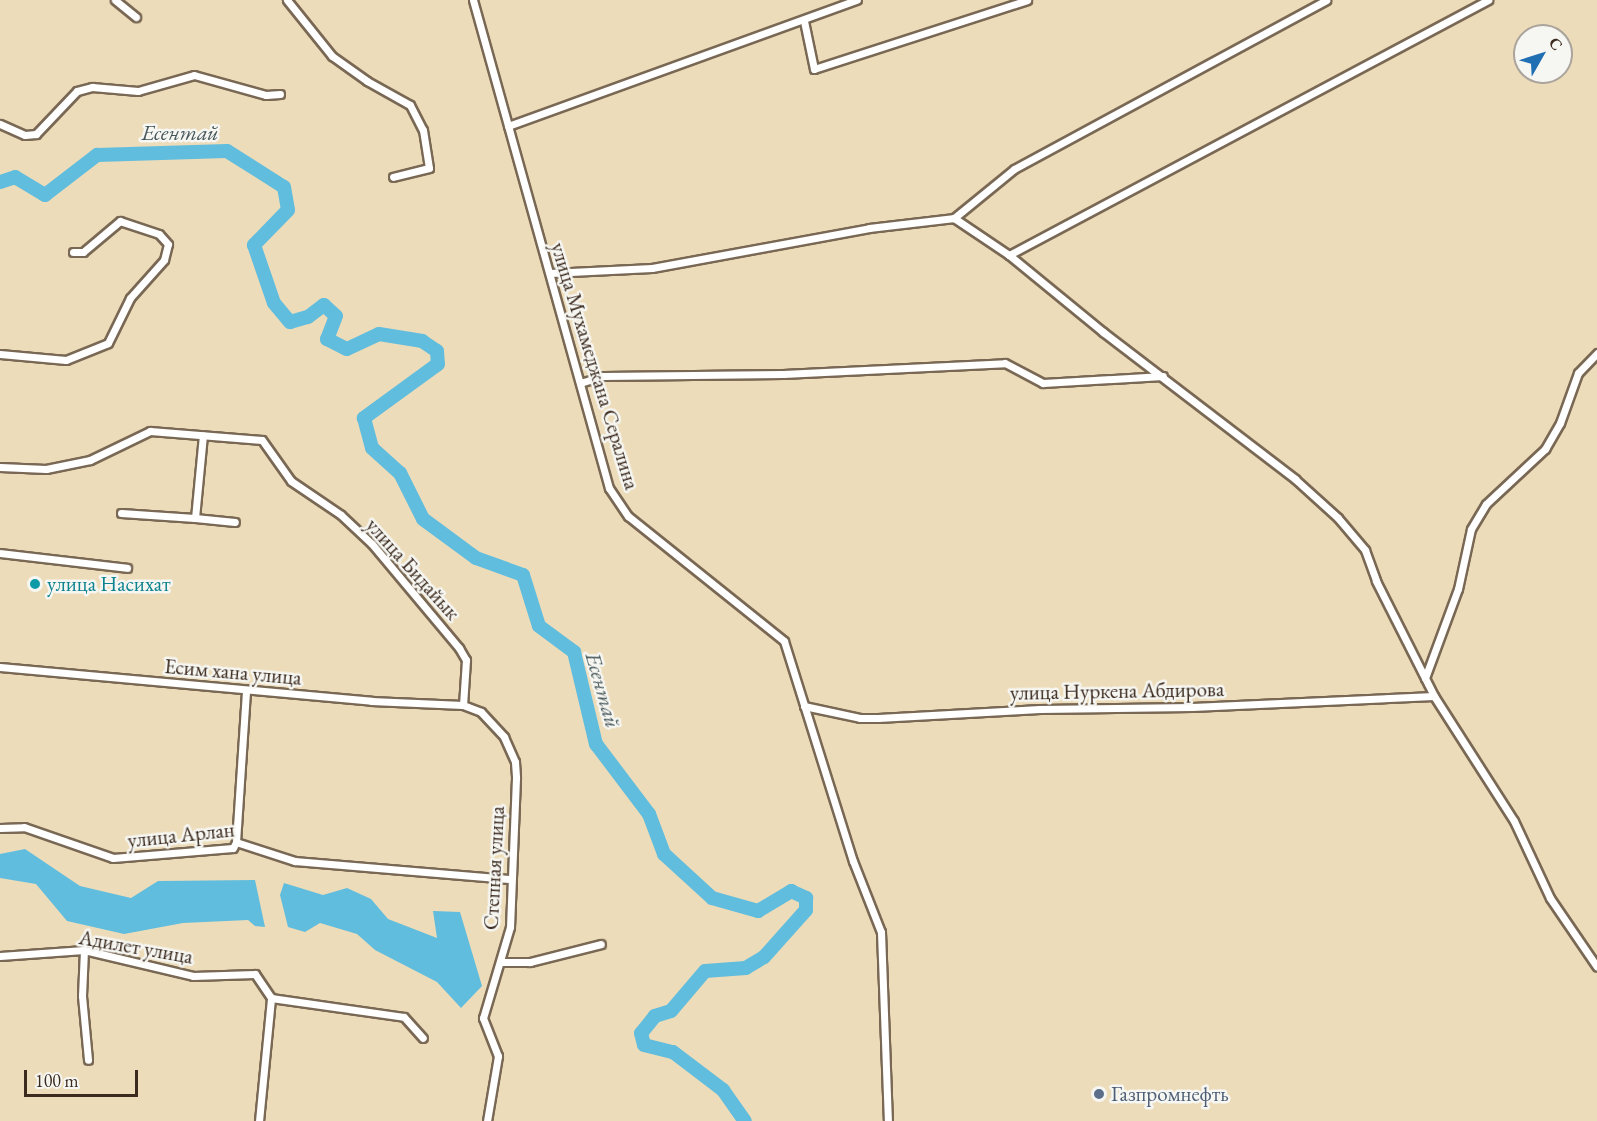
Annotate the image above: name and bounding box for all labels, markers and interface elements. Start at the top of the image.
north arrow [1513,24,1573,84]
text: С [1544,33,1568,55]
water label: Есентай [141,120,219,146]
street label: улица Мухамеджана Сералина [545,239,645,493]
street label: улица Бидайык [361,513,465,625]
place label: улица Насихат [47,571,171,597]
marker: улица Насихат [28,577,42,591]
water label: Есентай [580,649,626,731]
street label: Есим хана улица [163,653,303,691]
street label: улица Нуркена Абдирова [1010,677,1224,705]
street label: Степная улица [478,805,510,931]
street label: улица Арлан [126,817,236,853]
street label: Адилет улица [77,925,195,969]
scale bar [27,1058,141,1096]
text: 100 m [35,1069,79,1092]
place label: Газпромнефть [1111,1081,1229,1107]
marker: Газпромнефть [1092,1087,1106,1101]

